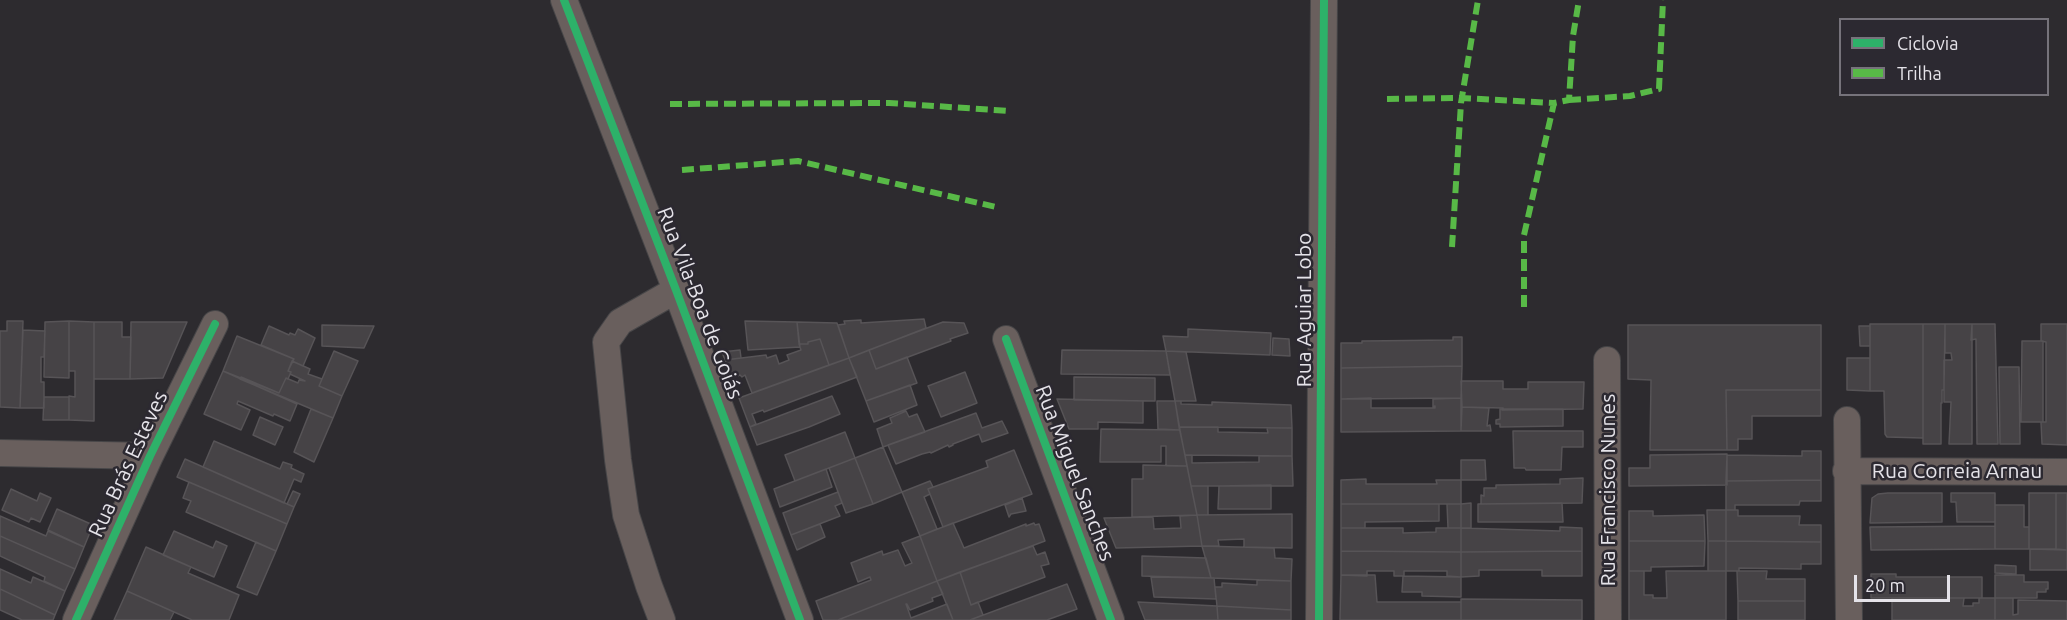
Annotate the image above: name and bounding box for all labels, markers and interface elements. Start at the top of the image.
legend [1839,18,2049,96]
text: Ciclovia [1897,33,1958,53]
text: Trilha [1897,63,1942,83]
street label: Rua Vila-Boa de Goiás [652,204,748,402]
street label: Rua Aguiar Lobo [1291,233,1317,387]
street label: Rua Miguel Sanches [1030,382,1120,564]
street label: Rua Brás Esteves [83,387,173,541]
street label: Rua Francisco Nunes [1595,394,1621,586]
street label: Rua Correia Arnau [1872,458,2042,484]
scale bar [1857,563,1953,601]
text: 20 m [1865,575,1905,595]

